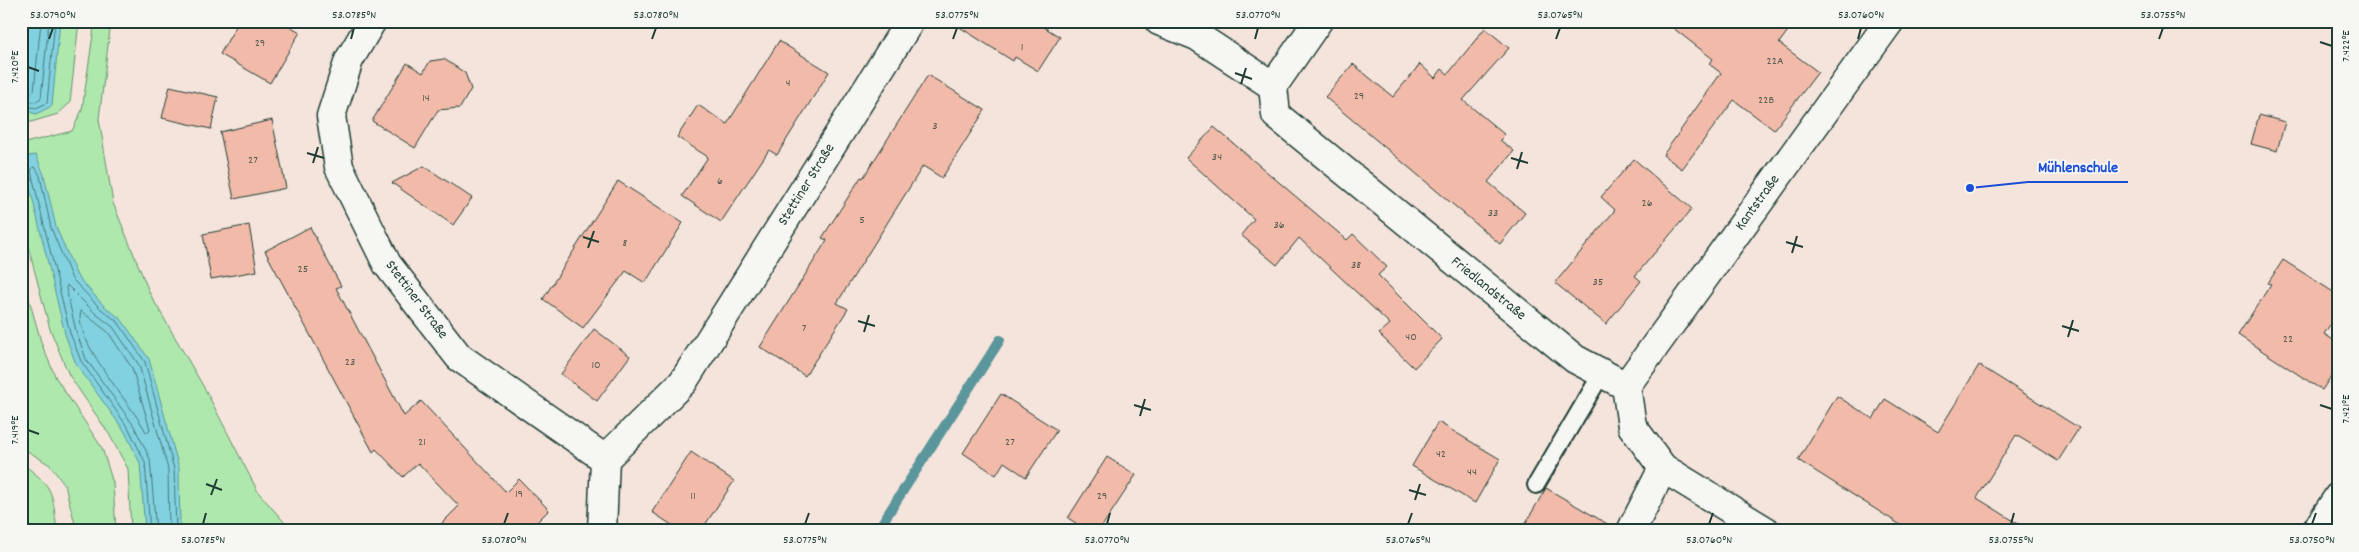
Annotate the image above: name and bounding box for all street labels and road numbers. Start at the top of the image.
street label: Stettiner Straße [773,139,841,231]
street label: Kantstraße [1730,170,1786,236]
street label: Friedlandstraße [1446,252,1531,327]
street label: Stettiner Straße [379,256,453,344]

